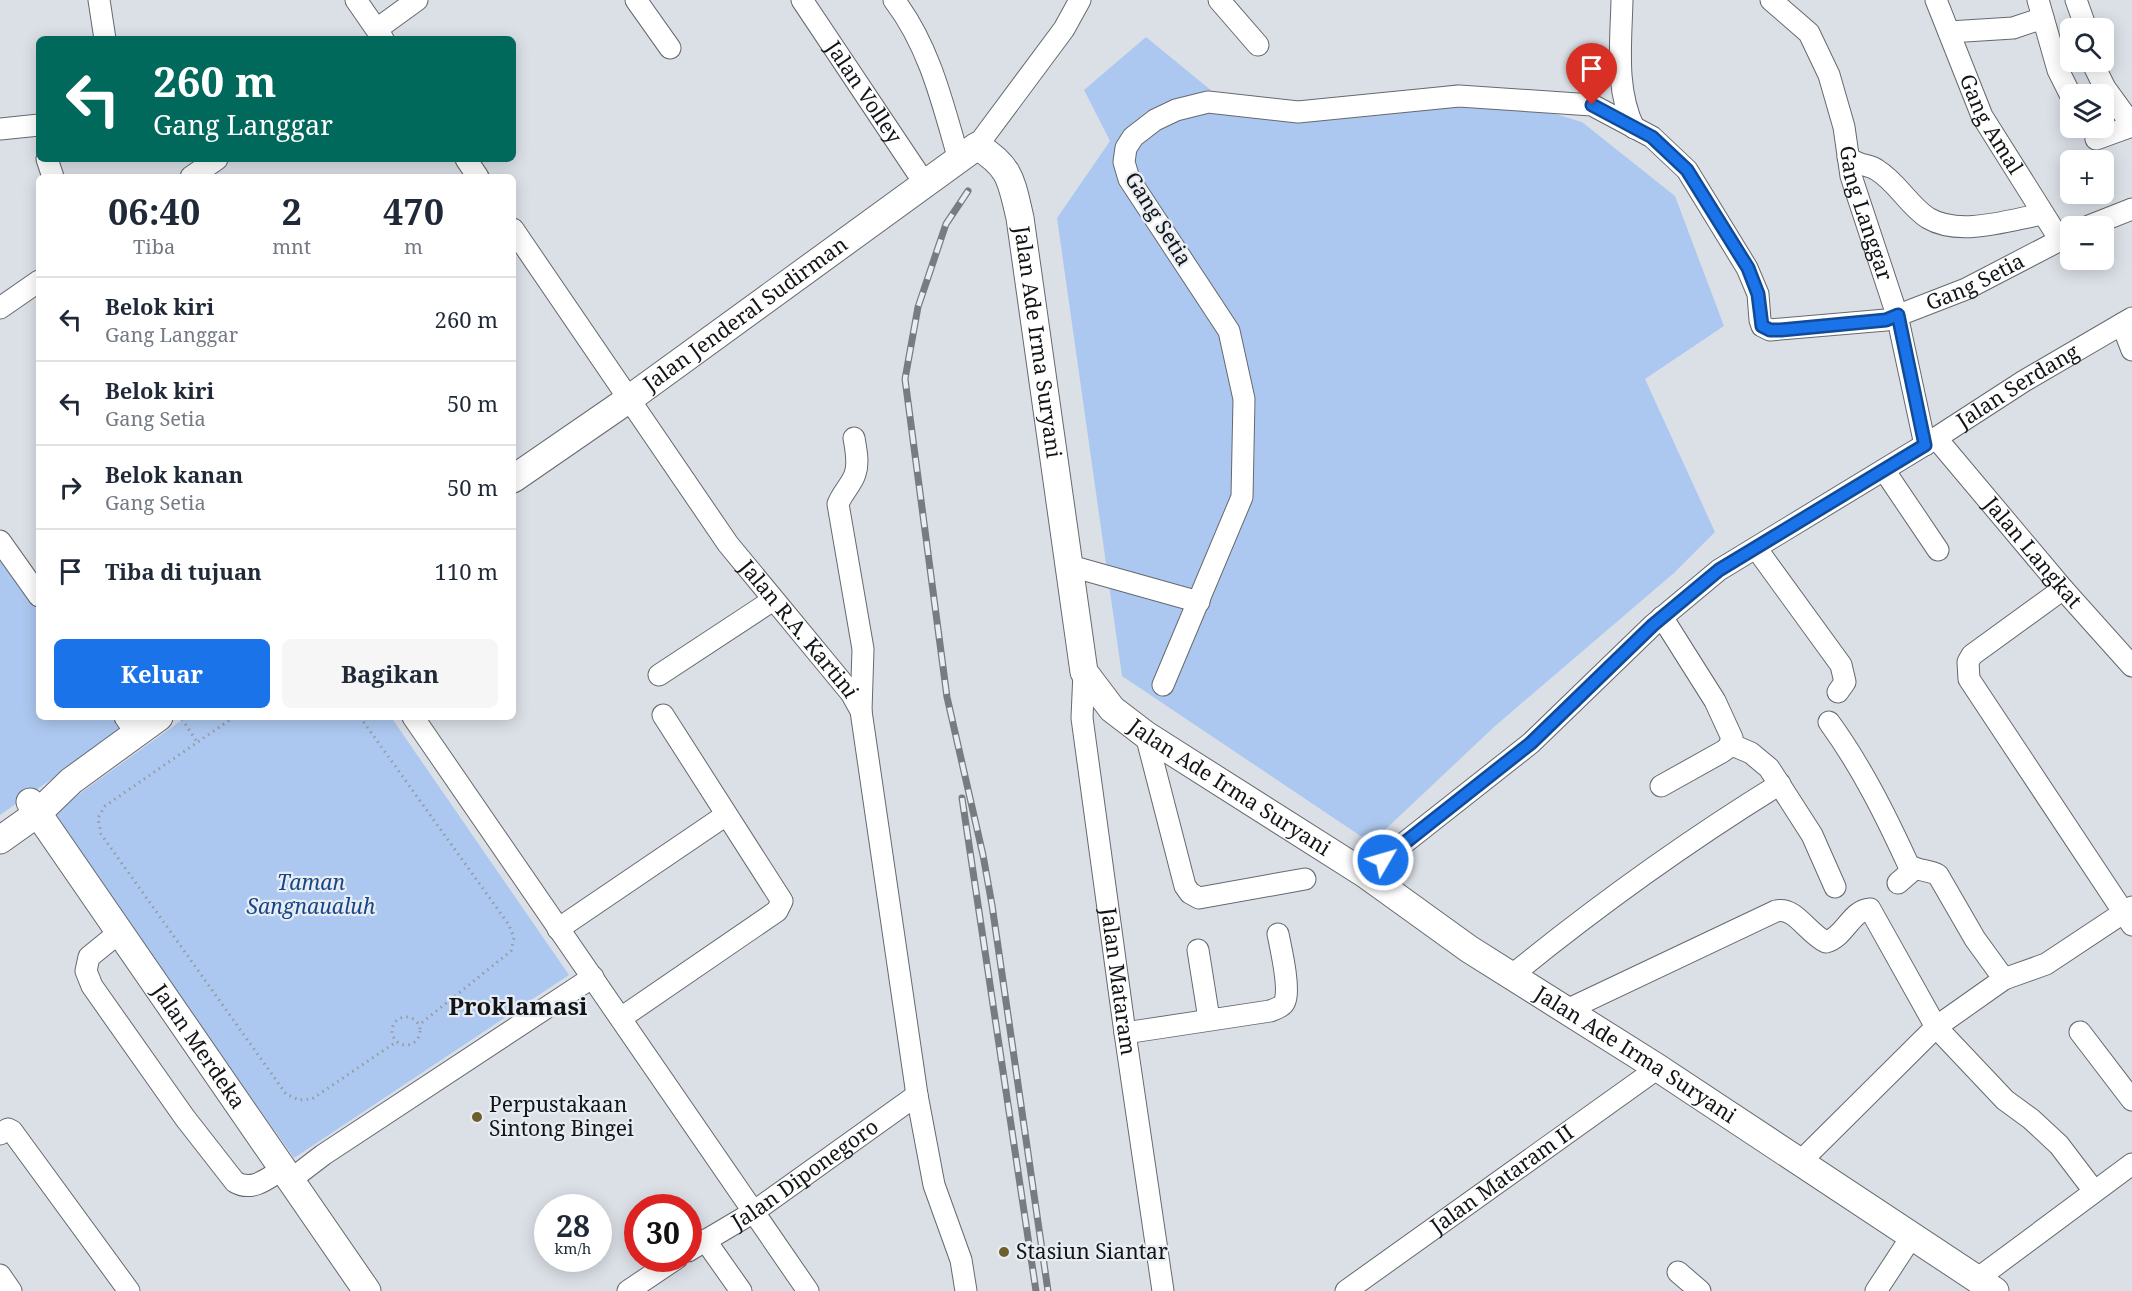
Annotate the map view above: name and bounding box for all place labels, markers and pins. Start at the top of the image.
pin [1566,43,1617,105]
place label: Perpustakaan Sintong Bingei [489,1090,634,1142]
marker: Perpustakaan Sintong Bingei [470,1110,484,1124]
place label: Stasiun Siantar [1016,1237,1168,1265]
marker: Stasiun Siantar [997,1245,1011,1259]

